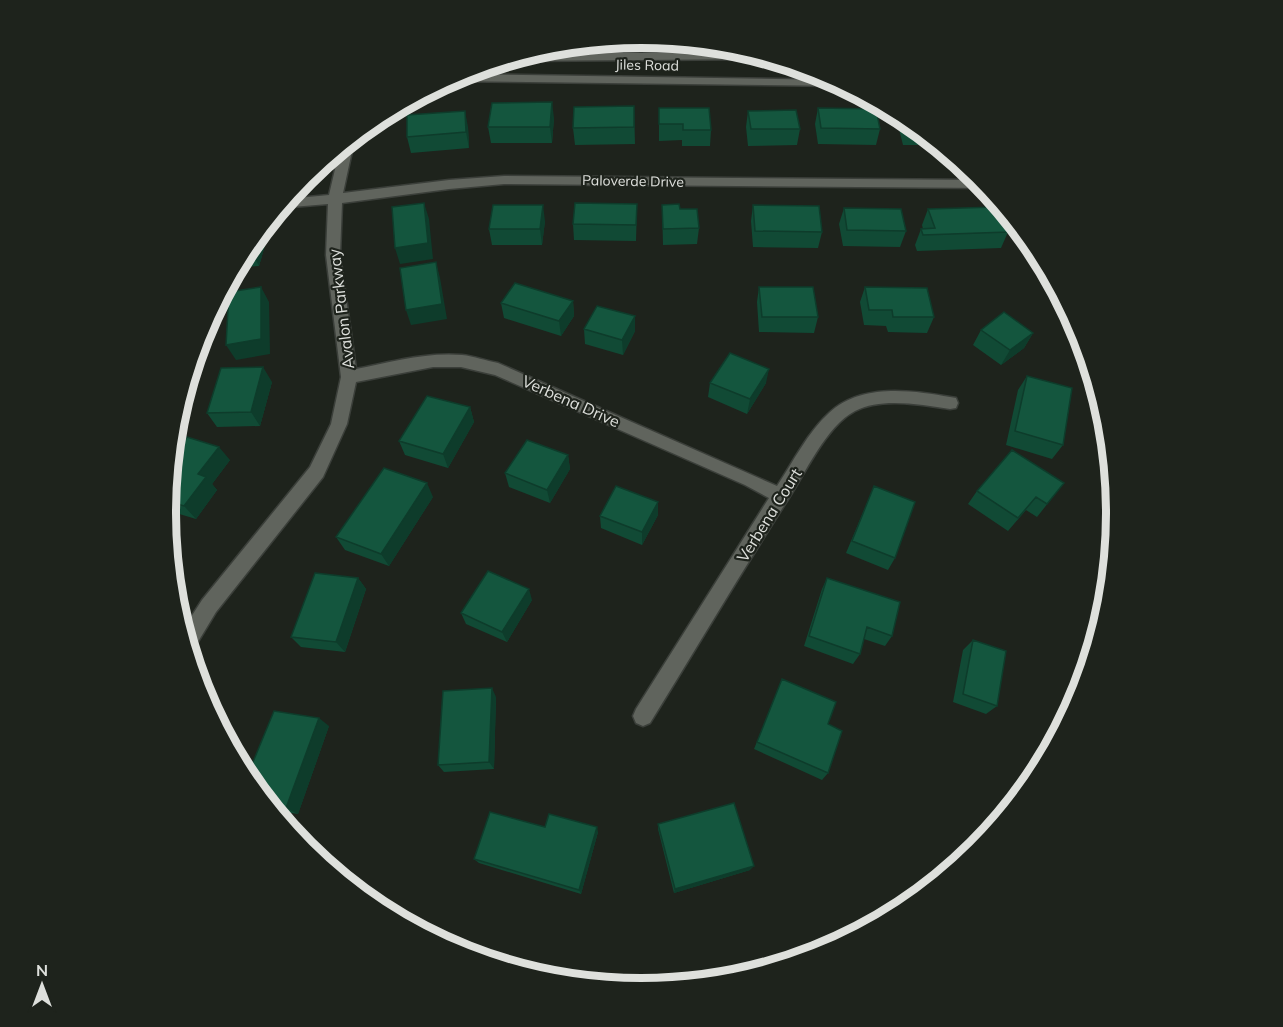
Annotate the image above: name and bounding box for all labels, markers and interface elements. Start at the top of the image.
street label: Jiles Road [615,55,679,75]
street label: Paloverde Drive [582,171,684,191]
street label: Avalon Parkway [324,247,358,370]
street label: Verbena Drive [519,371,623,431]
street label: Verbena Court [732,464,806,566]
north arrow [12,955,72,1015]
text: N [36,960,48,980]

